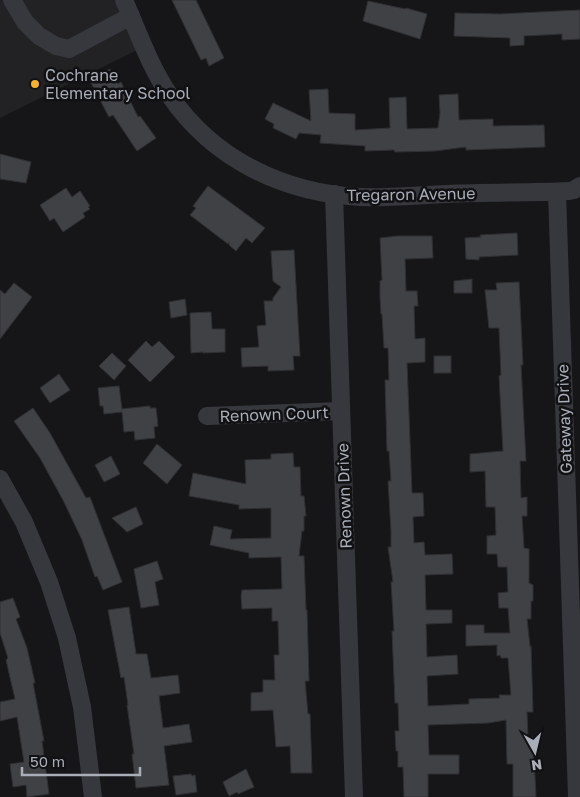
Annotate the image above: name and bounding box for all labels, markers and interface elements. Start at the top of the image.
place label: Cochrane Elementary School [45,65,190,103]
marker: Cochrane Elementary School [29,78,41,90]
street label: Tregaron Avenue [346,183,476,205]
street label: Gateway Drive [552,364,576,474]
street label: Renown Court [219,402,329,426]
street label: Renown Drive [332,443,356,549]
north arrow [510,727,560,777]
scale bar [22,744,140,776]
text: 50 m [30,752,65,770]
text: N [530,756,543,775]

